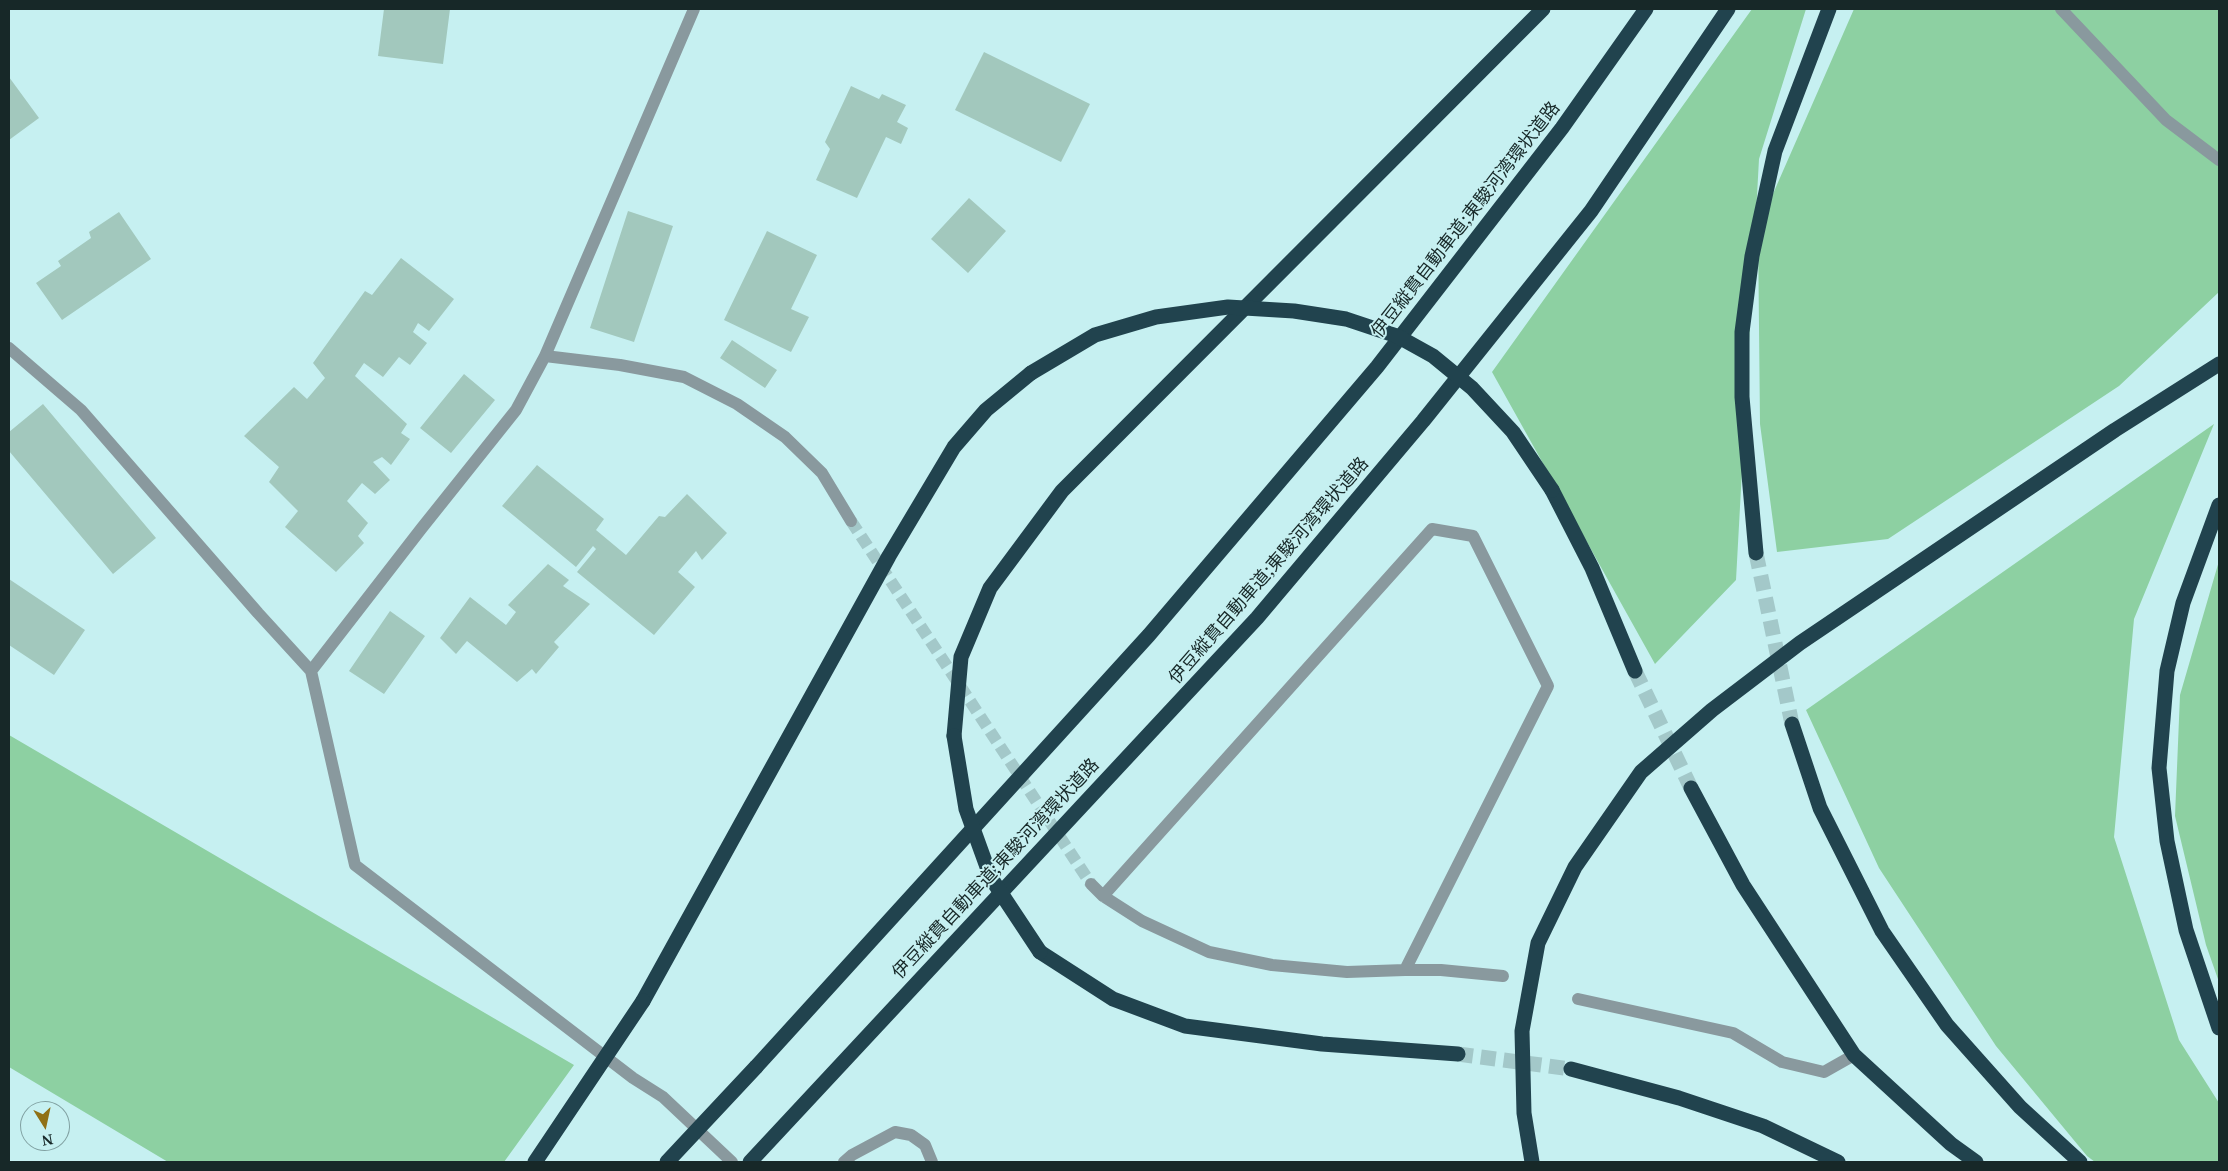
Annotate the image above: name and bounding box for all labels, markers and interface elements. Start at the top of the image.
street label: 伊豆縦貫自動車道;東駿河湾環状道路 [1367,98,1565,342]
street label: 伊豆縦貫自動車道;東駿河湾環状道路 [1165,453,1373,689]
street label: 伊豆縦貫自動車道;東駿河湾環状道路 [888,754,1104,984]
north arrow [20,1101,70,1151]
text: N [40,1130,55,1151]

